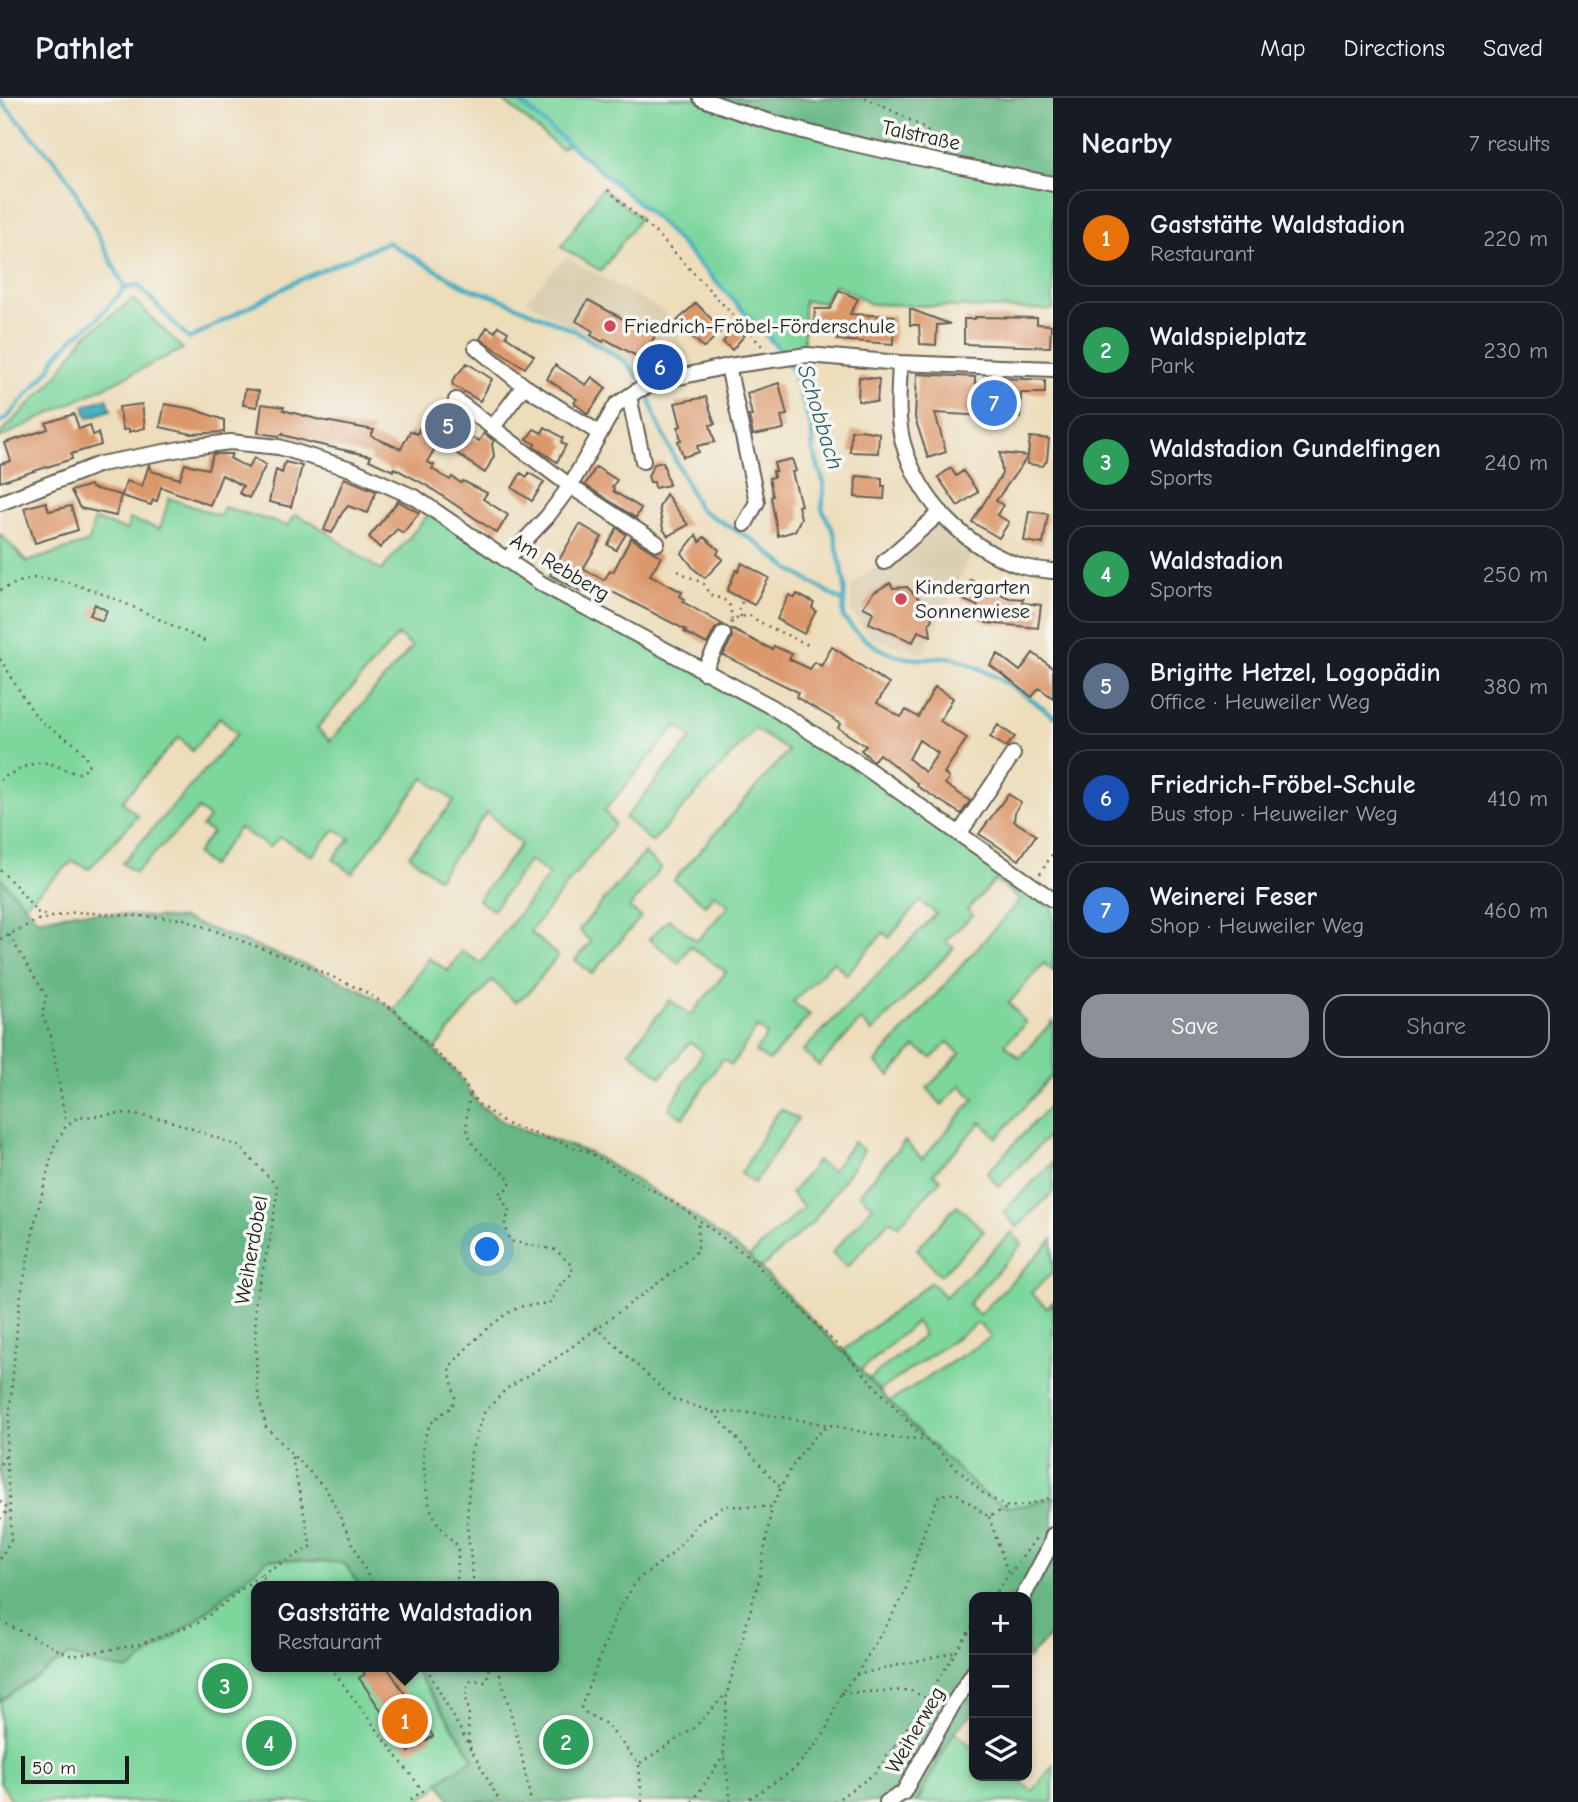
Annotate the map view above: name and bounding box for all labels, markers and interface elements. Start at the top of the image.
text: Pathlet [35,29,133,67]
text: Map [1260,34,1306,62]
text: Directions [1344,34,1445,62]
text: Saved [1483,34,1543,62]
street label: Talstraße [880,115,962,155]
text: Nearby [1081,126,1172,161]
text: 7 results [1469,130,1550,157]
text: Gaststätte Waldstadion [1150,210,1405,240]
text: 1 [1101,225,1111,252]
text: 220 m [1483,225,1548,252]
text: Restaurant [1150,240,1254,267]
place label: Friedrich-Fröbel-Förderschule [624,314,895,338]
marker: Friedrich-Fröbel-Förderschule [602,318,618,334]
text: Waldspielplatz [1150,322,1306,352]
text: 2 [1100,337,1112,364]
text: 230 m [1484,337,1548,364]
pin: 6 [637,341,683,393]
text: Park [1150,352,1194,379]
water label: Schobbach [792,361,849,473]
pin: 7 [971,377,1017,429]
pin: 5 [425,400,471,452]
text: Waldstadion Gundelfingen [1150,434,1441,464]
text: 3 [1100,449,1112,476]
text: 240 m [1484,449,1548,476]
text: Sports [1150,464,1212,491]
street label: Am Rebberg [506,528,614,606]
text: Waldstadion [1150,546,1283,576]
text: 4 [1101,561,1111,588]
text: 250 m [1483,561,1548,588]
place label: Kindergarten Sonnenwiese [915,575,1030,623]
text: Sports [1150,576,1212,603]
marker: Kindergarten Sonnenwiese [893,591,909,607]
text: Brigitte Hetzel, Logopädin [1150,658,1441,688]
text: 5 [1100,673,1112,700]
text: 380 m [1484,673,1548,700]
text: Office · Heuweiler Weg [1150,688,1370,715]
text: Friedrich-Fröbel-Schule [1150,770,1416,800]
text: 6 [1100,785,1112,812]
text: 410 m [1487,785,1548,812]
text: Bus stop · Heuweiler Weg [1150,800,1398,827]
text: Weinerei Feser [1150,882,1317,912]
text: 7 [1101,897,1111,924]
text: 460 m [1484,897,1548,924]
text: Shop · Heuweiler Weg [1150,912,1364,939]
button: Save [1081,994,1309,1058]
button: Share [1323,994,1550,1058]
street label: Weiherdobel [230,1194,272,1306]
your location [470,1232,504,1266]
popup [251,1581,559,1672]
map controls [969,1592,1032,1781]
button: + [969,1592,1032,1655]
text: Gaststätte Waldstadion [277,1598,533,1628]
text: Restaurant [277,1628,381,1655]
button: − [969,1655,1032,1718]
pin: 3 [202,1660,248,1712]
street label: Weiherweg [881,1682,949,1778]
pin: 1 [382,1695,428,1747]
pin: 2 [543,1716,589,1768]
pin: 4 [246,1717,292,1769]
button: layers [969,1718,1032,1781]
scale bar [21,1753,130,1785]
text: 50 m [32,1757,76,1779]

